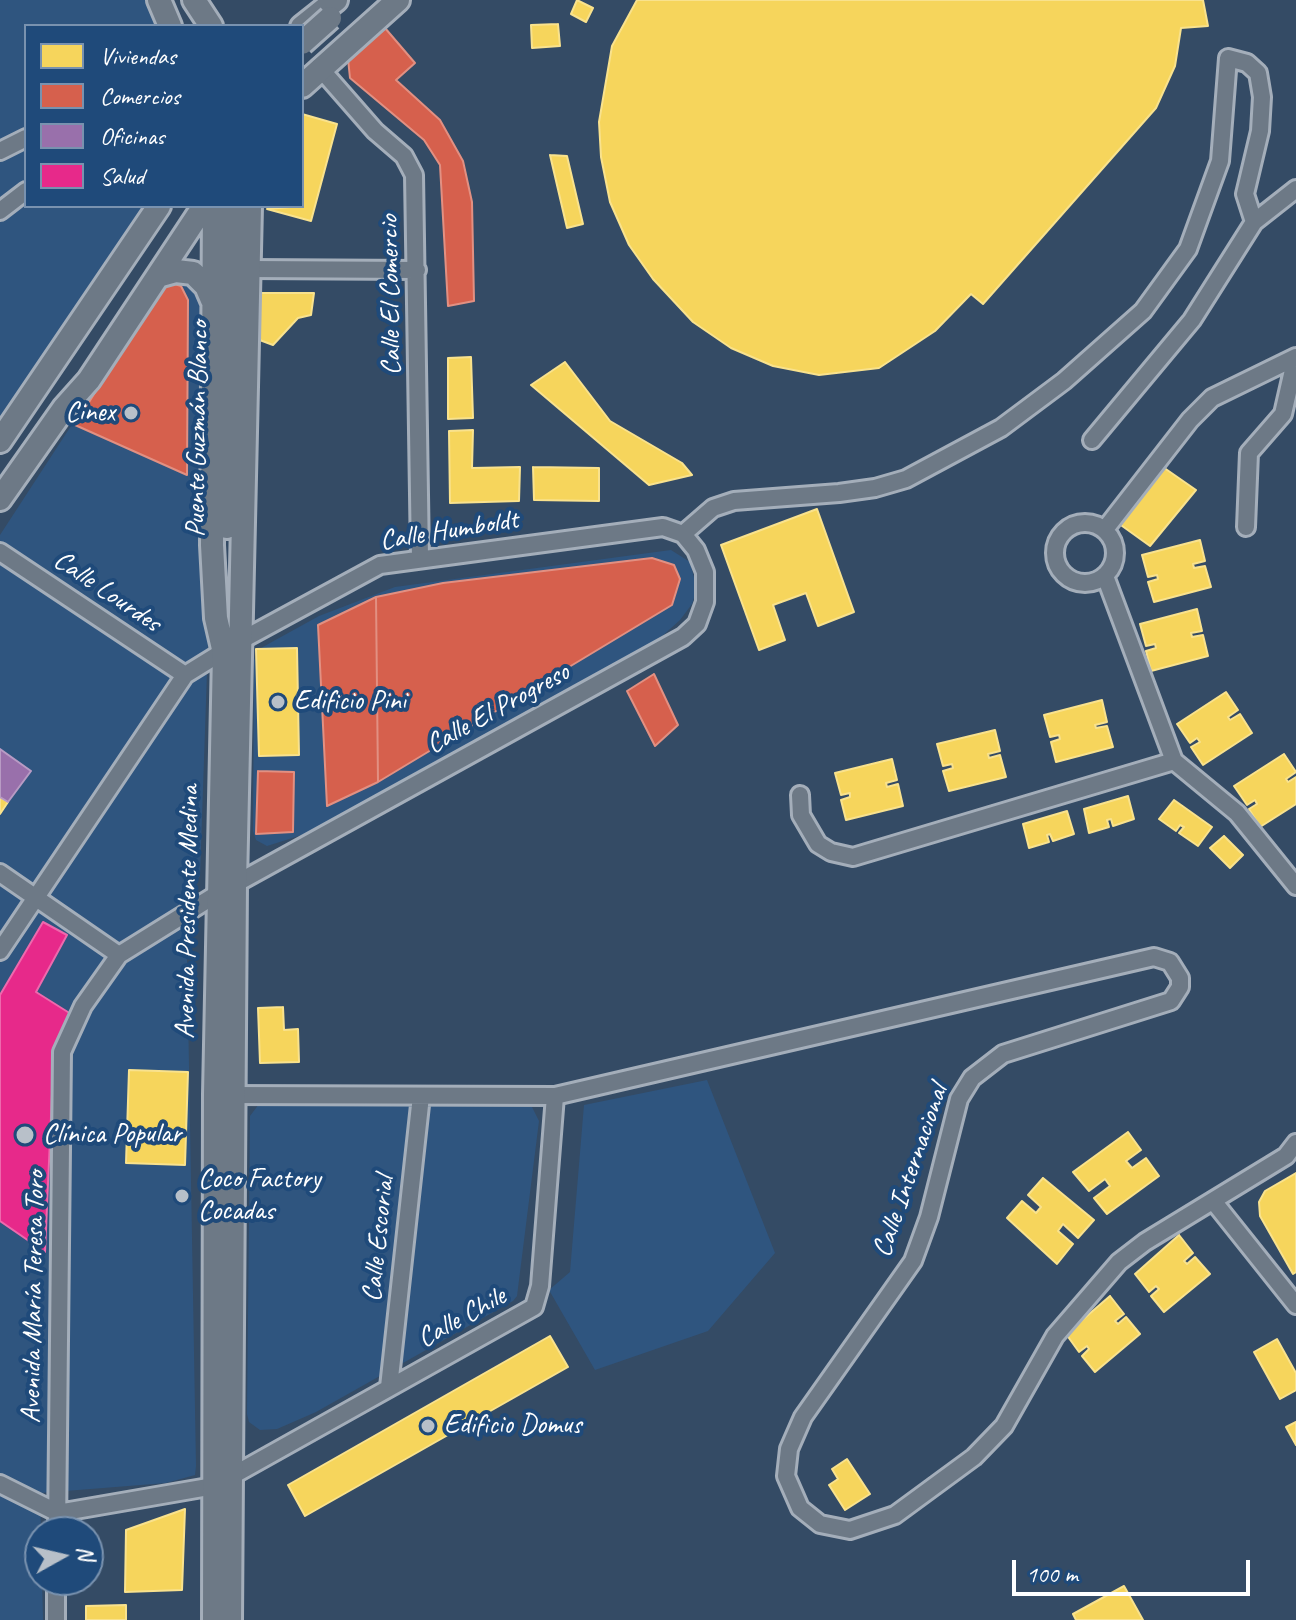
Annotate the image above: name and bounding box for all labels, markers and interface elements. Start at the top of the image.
legend [24,24,304,208]
text: Viviendas [100,41,176,71]
text: Comercios [100,81,180,111]
text: Oficinas [100,121,165,151]
text: Salud [100,161,144,191]
street label: Calle El Comercio [373,214,409,376]
street label: Puente Guzmán Blanco [179,320,217,538]
place label: Cinex [65,396,115,430]
marker: Cinex [122,404,140,422]
street label: Calle Humboldt [377,503,521,559]
street label: Calle Lourdes [47,544,167,640]
street label: Calle El Progreso [420,656,576,762]
place label: Edificio Pini [294,685,406,719]
marker: Edificio Pini [269,693,287,711]
street label: Avenida Presidente Medina [169,785,207,1039]
street label: Calle Internacional [866,1080,956,1262]
place label: Clínica Popular [43,1118,181,1152]
marker: Clínica Popular [14,1124,36,1146]
place label: Coco Factory Cocadas [198,1163,321,1229]
street label: Avenida María Teresa Toro [15,1170,53,1424]
street label: Calle Escorial [356,1174,402,1304]
marker: Coco Factory Cocadas [173,1187,191,1205]
street label: Calle Chile [412,1280,512,1356]
place label: Edificio Domus [444,1409,582,1443]
marker: Edificio Domus [419,1417,437,1435]
north arrow [24,1516,104,1596]
text: N [71,1544,101,1562]
scale bar [1016,1544,1254,1594]
text: 100 m [1026,1559,1078,1589]

